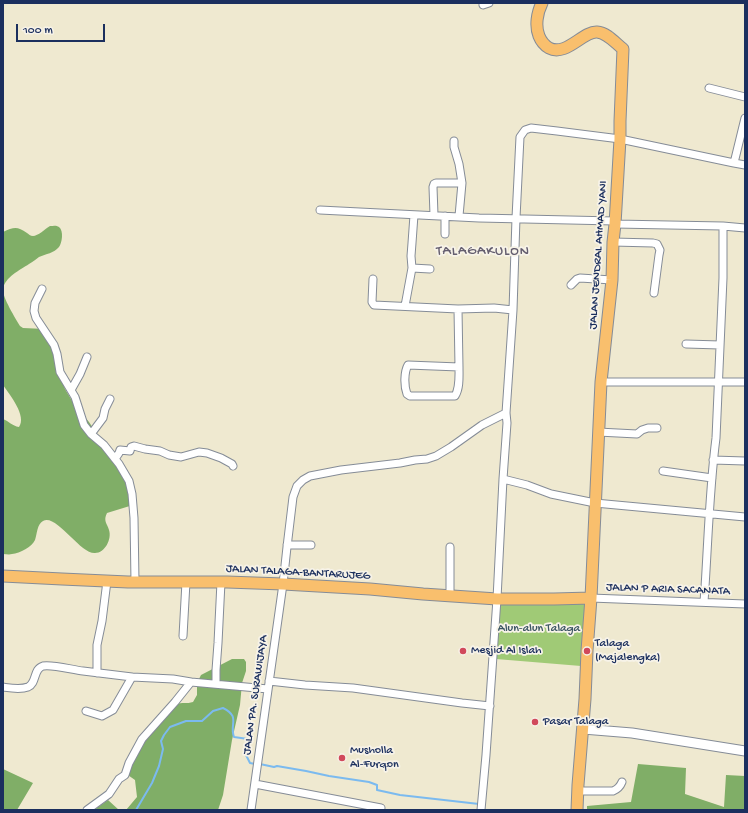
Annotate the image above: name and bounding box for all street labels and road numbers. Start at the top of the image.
street label: JALAN JENDRAL AHMAD YANI [587,180,611,330]
street label: JALAN TALAGA-BANTARUJEG [225,562,371,584]
street label: JALAN P ARIA SACANATA [606,581,730,599]
street label: JALAN PA. SURAWIJAYA [240,634,272,756]

